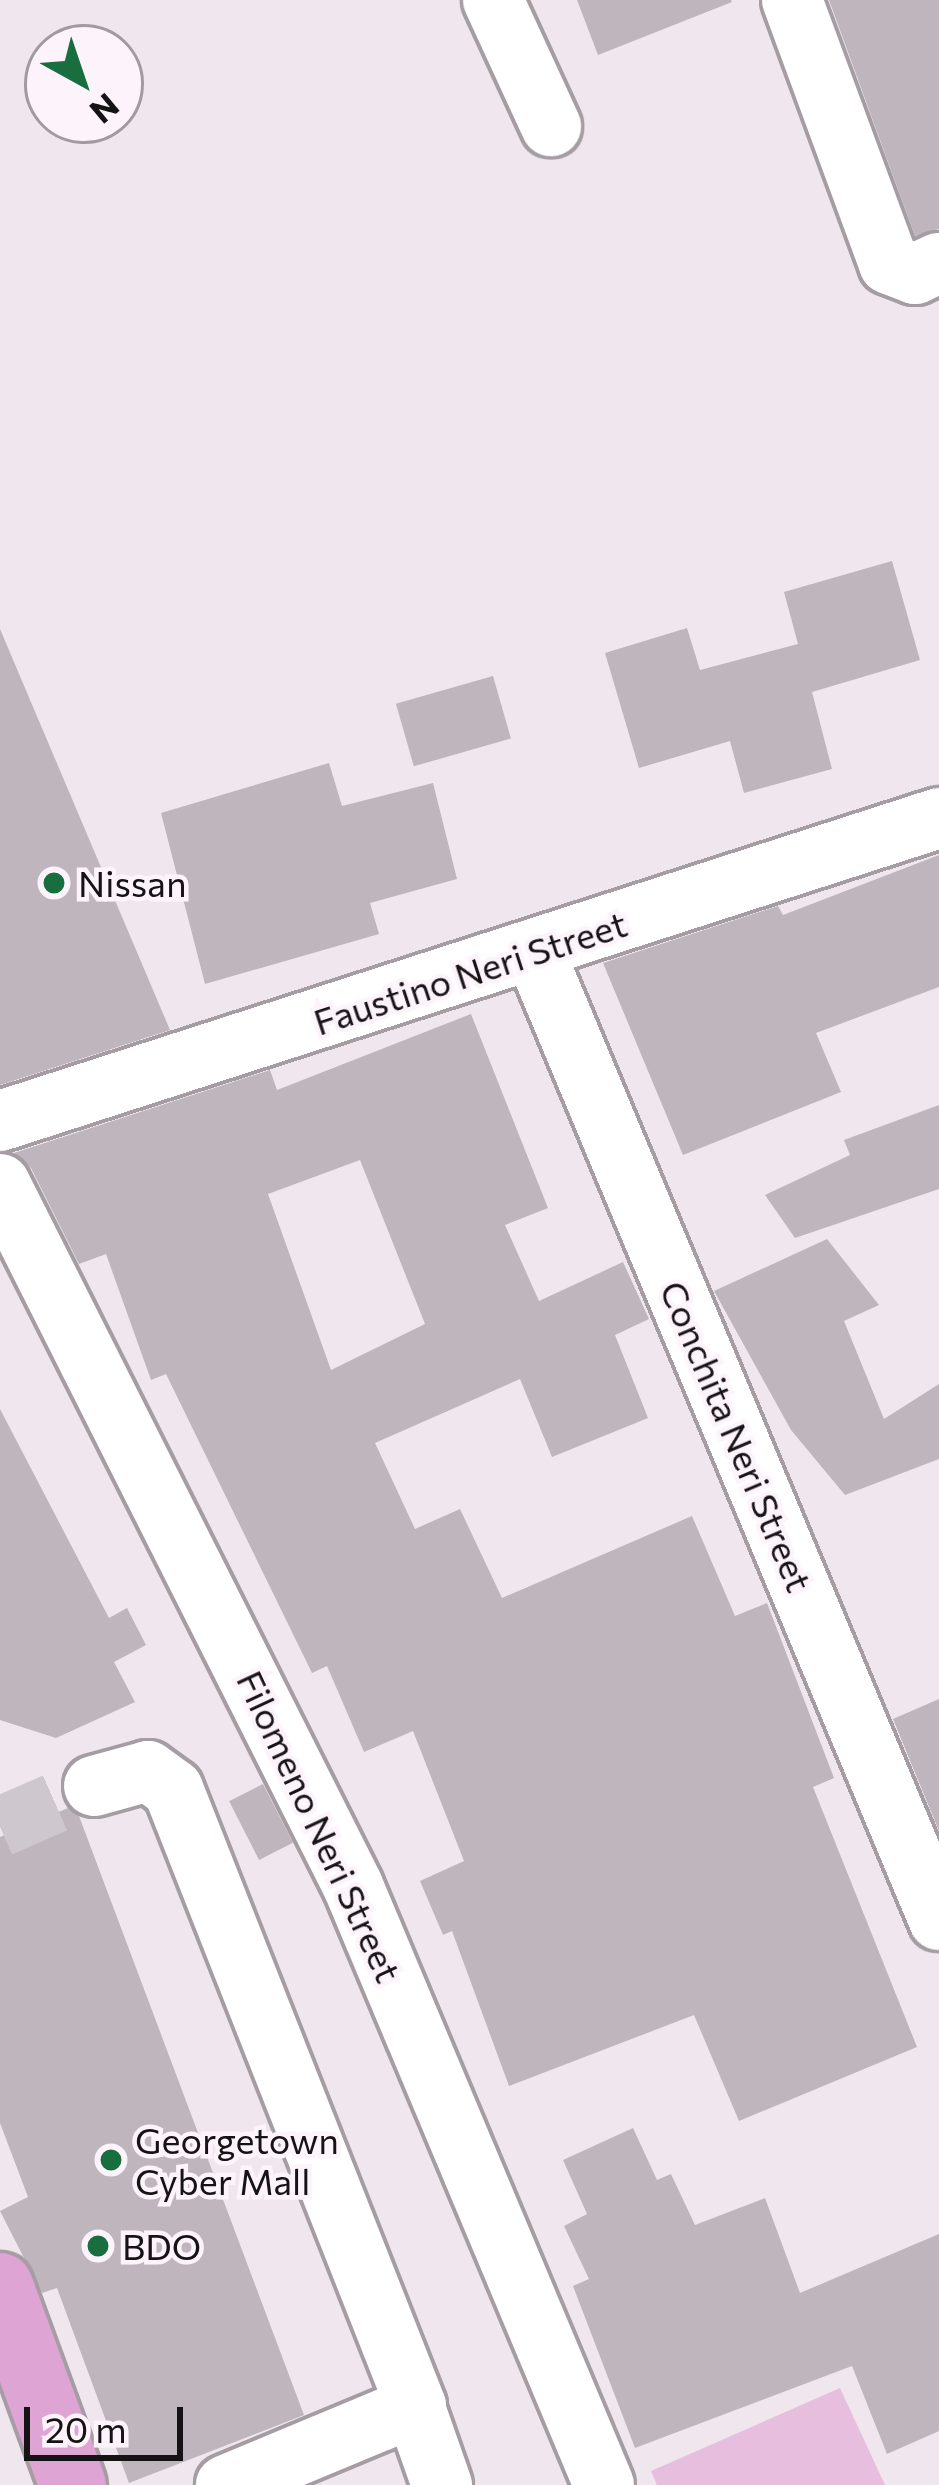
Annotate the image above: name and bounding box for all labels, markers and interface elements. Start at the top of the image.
north arrow [24,24,144,144]
text: N [83,86,128,133]
place label: Nissan [78,861,187,905]
marker: Nissan [41,870,67,896]
street label: Faustino Neri Street [308,901,632,1043]
street label: Conchita Neri Street [652,1274,822,1598]
street label: Filomeno Neri Street [229,1664,411,1988]
place label: Georgetown Cyber Mall [135,2117,339,2202]
marker: Georgetown Cyber Mall [98,2147,124,2173]
place label: BDO [122,2224,201,2268]
marker: BDO [85,2233,111,2259]
scale bar [30,2383,189,2457]
text: 20 m [45,2406,127,2450]

